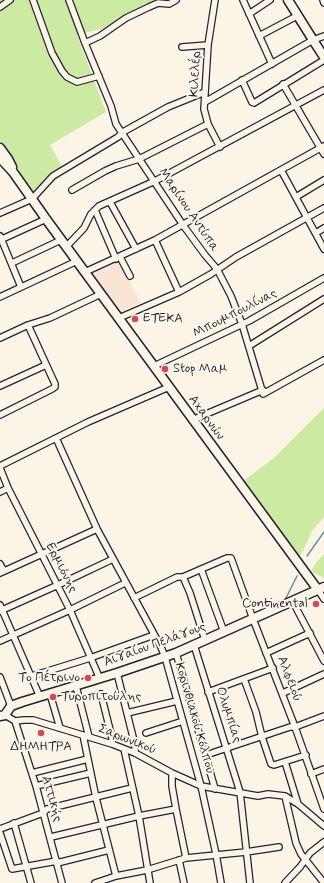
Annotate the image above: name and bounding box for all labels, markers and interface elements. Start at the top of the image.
street label: Κιλελέρ [187,51,205,97]
street label: Μαρίνου Αντύπα [154,165,222,255]
street label: Μπουμπουλίνας [190,286,280,342]
place label: ΕΤΕΚΑ [143,311,183,327]
marker: ΕΤΕΚΑ [130,314,140,324]
place label: Stop Μαμ [173,361,228,377]
marker: Stop Μαμ [160,364,170,374]
street label: Αχαρνών [185,393,227,443]
street label: Ερμιόνης [42,540,80,596]
place label: Continental [242,596,308,612]
marker: Continental [311,599,321,609]
street label: Αιγαίου Πελάγους [102,619,208,671]
street label: Αλφειού [273,654,305,704]
street label: Κορινθιακού Κόλπου [171,661,217,775]
place label: Το Πέτρινο [18,670,80,686]
marker: Το Πέτρινο [83,673,93,683]
street label: Ολυμπίας [212,685,244,745]
place label: Τυροπιτούλης [61,689,141,705]
marker: Τυροπιτούλης [48,692,58,702]
street label: Σαρωνικού [96,721,158,759]
marker: ΔΗΜΗΤΡΑ [36,728,46,738]
place label: ΔΗΜΗΤΡΑ [10,739,72,755]
street label: Αττικής [37,774,65,824]

